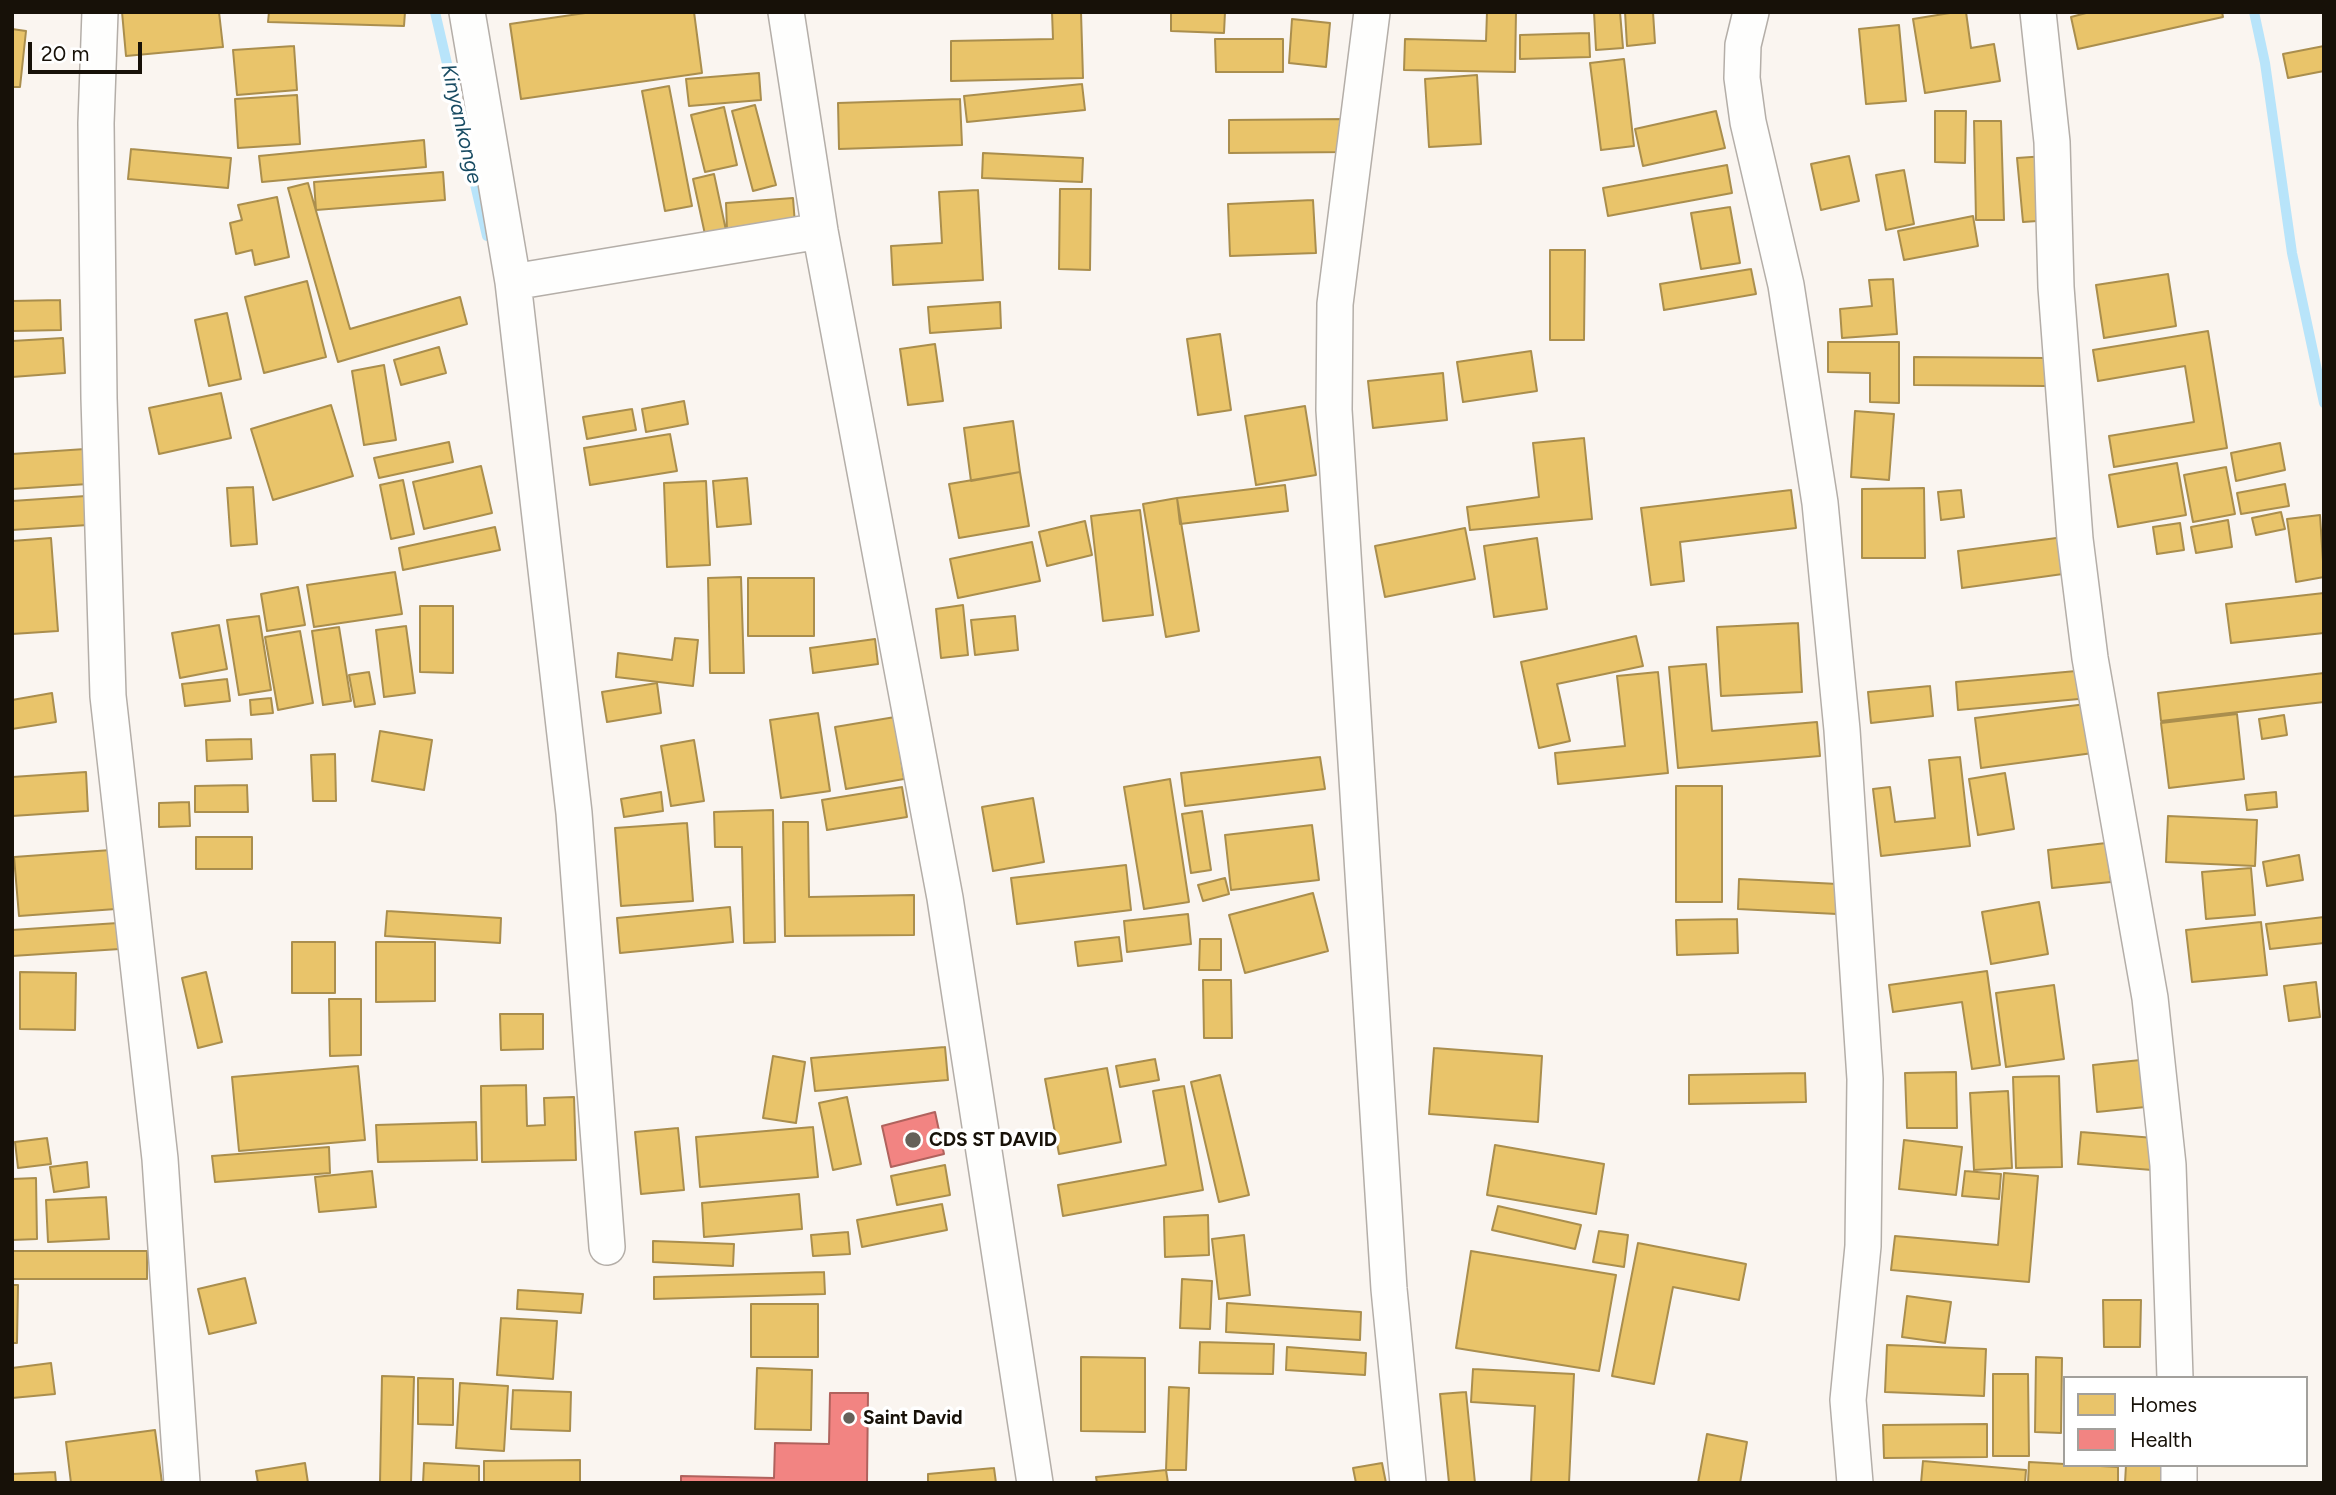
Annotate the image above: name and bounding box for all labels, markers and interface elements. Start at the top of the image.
scale bar [32,28,145,72]
text: 20 m [41,41,89,66]
water label: Kinyankonge [435,62,487,186]
place label: CDS ST DAVID [929,1129,1057,1151]
marker: CDS ST DAVID [903,1130,923,1150]
legend [2063,1376,2308,1467]
text: Homes [2130,1392,2197,1417]
place label: Saint David [863,1407,963,1429]
marker: Saint David [841,1410,857,1426]
text: Health [2130,1427,2192,1452]

